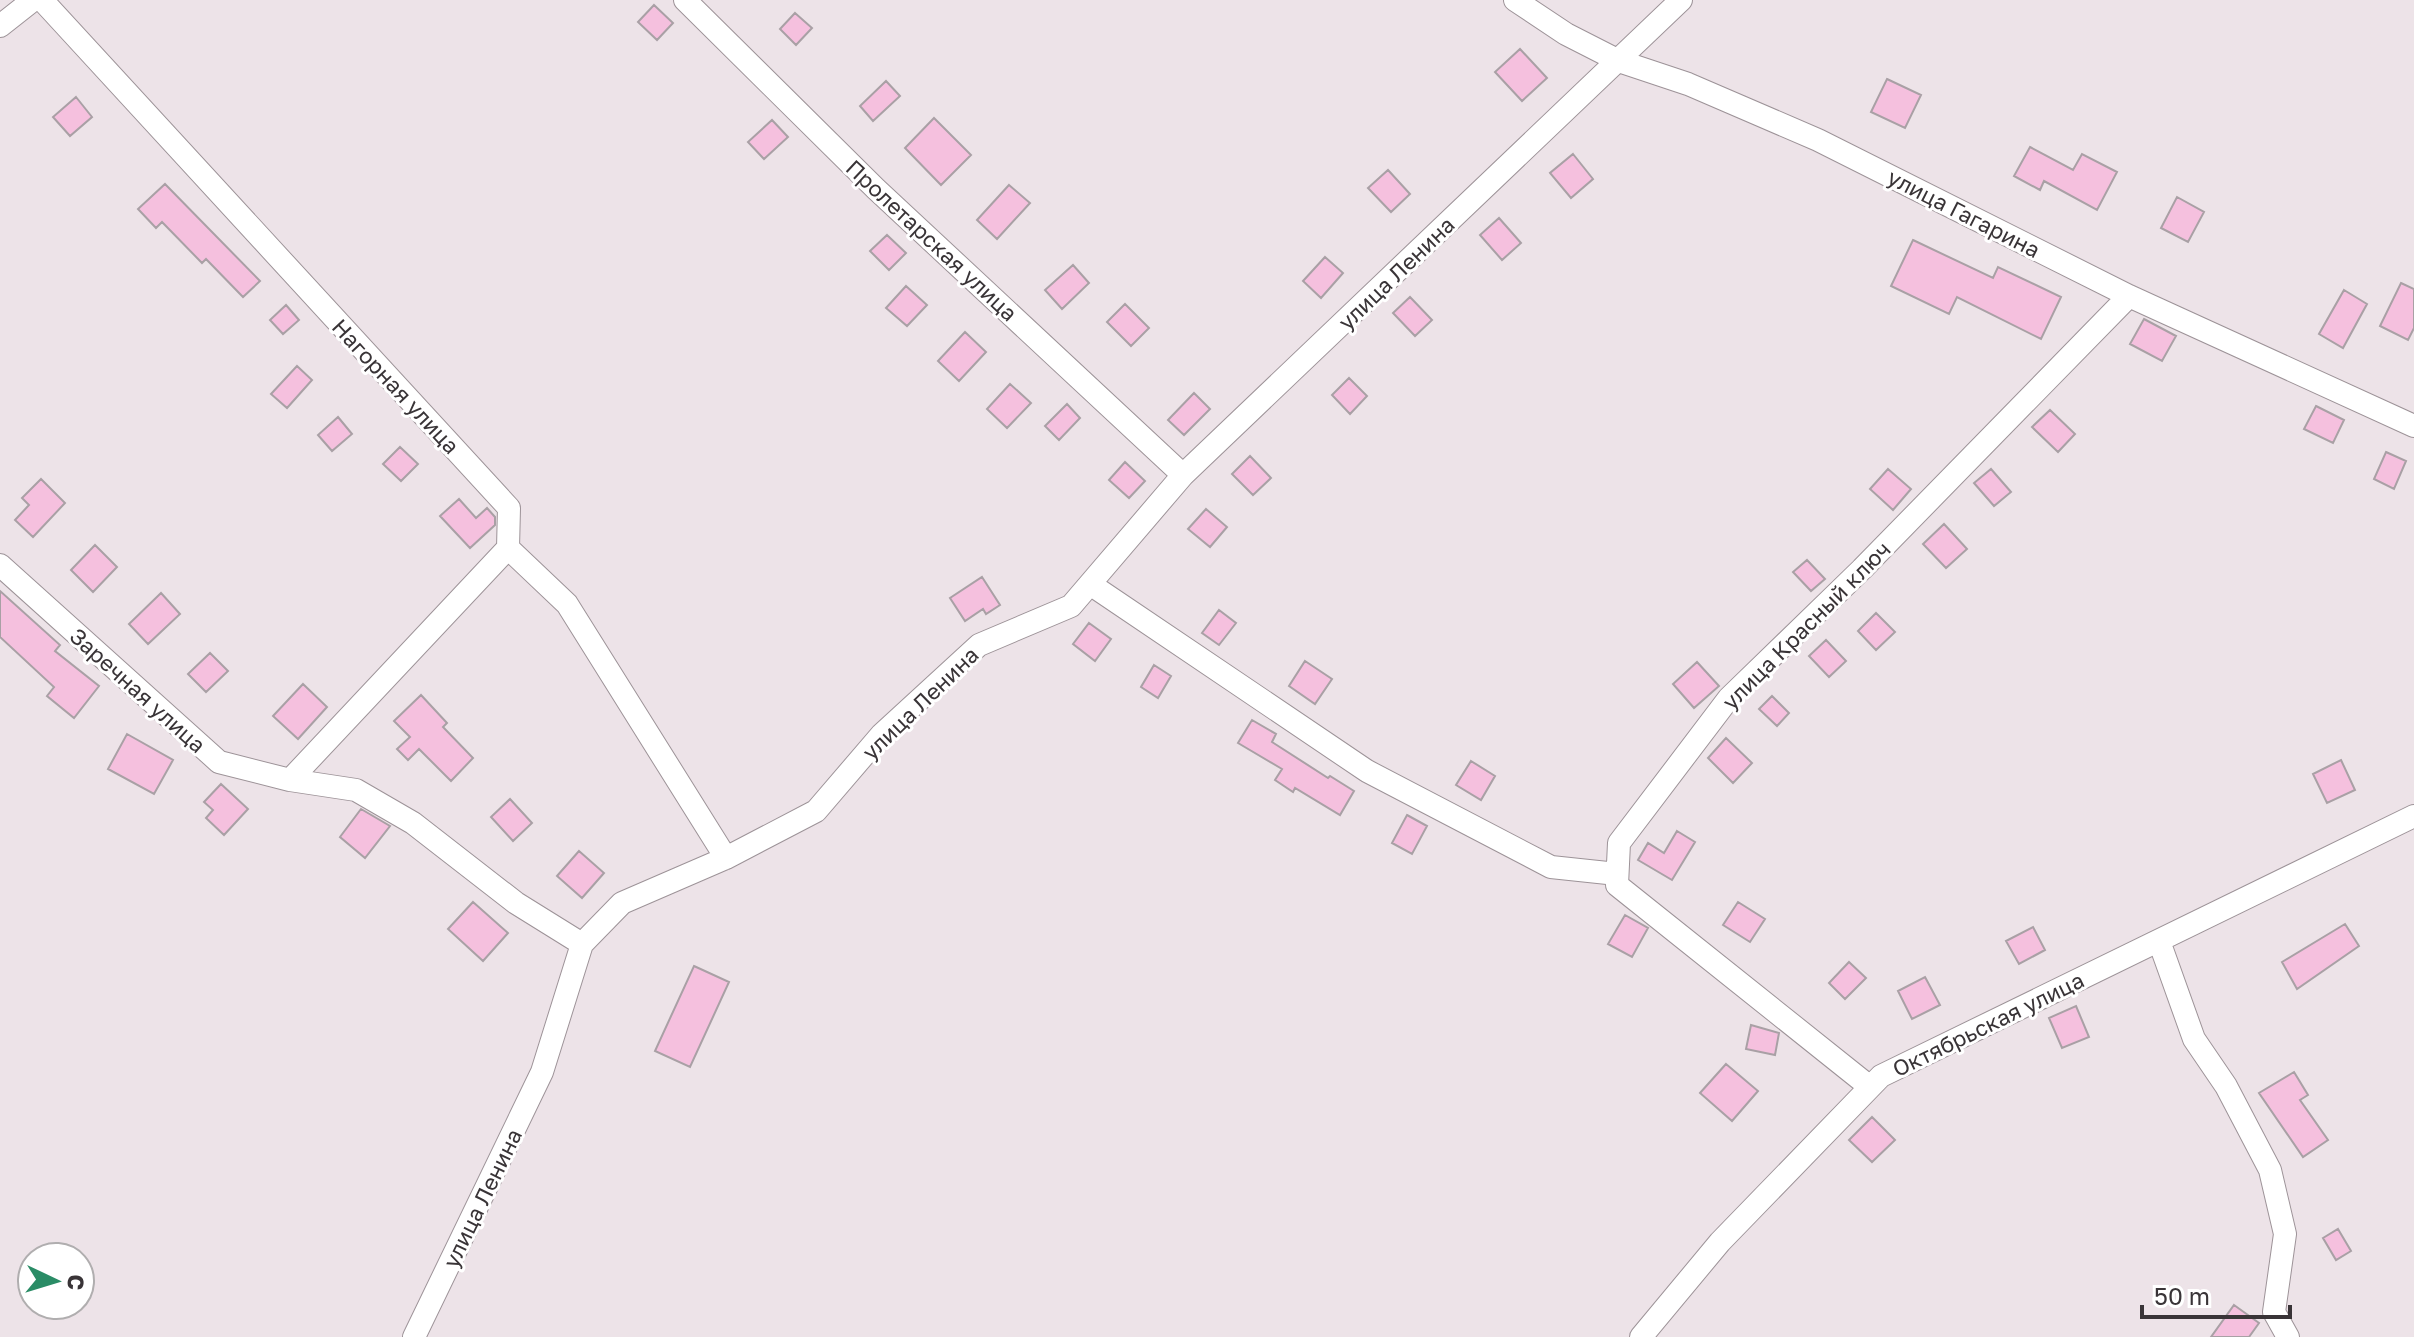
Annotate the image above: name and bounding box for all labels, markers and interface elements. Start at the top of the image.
street label: Пролетарская улица [841,154,1023,326]
street label: улица Гагарина [1883,163,2045,263]
street label: улица Ленина [1332,211,1460,335]
street label: Нагорная улица [327,313,465,459]
street label: улица Красный ключ [1716,535,1896,715]
street label: Заречная улица [65,622,211,758]
street label: улица Ленина [856,641,984,765]
street label: Октябрьская улица [1888,966,2088,1082]
street label: улица Ленина [437,1124,527,1272]
north arrow [16,1241,96,1321]
scale bar [2142,1269,2290,1319]
text: С [62,1274,90,1291]
text: 50 m [2154,1281,2210,1310]

